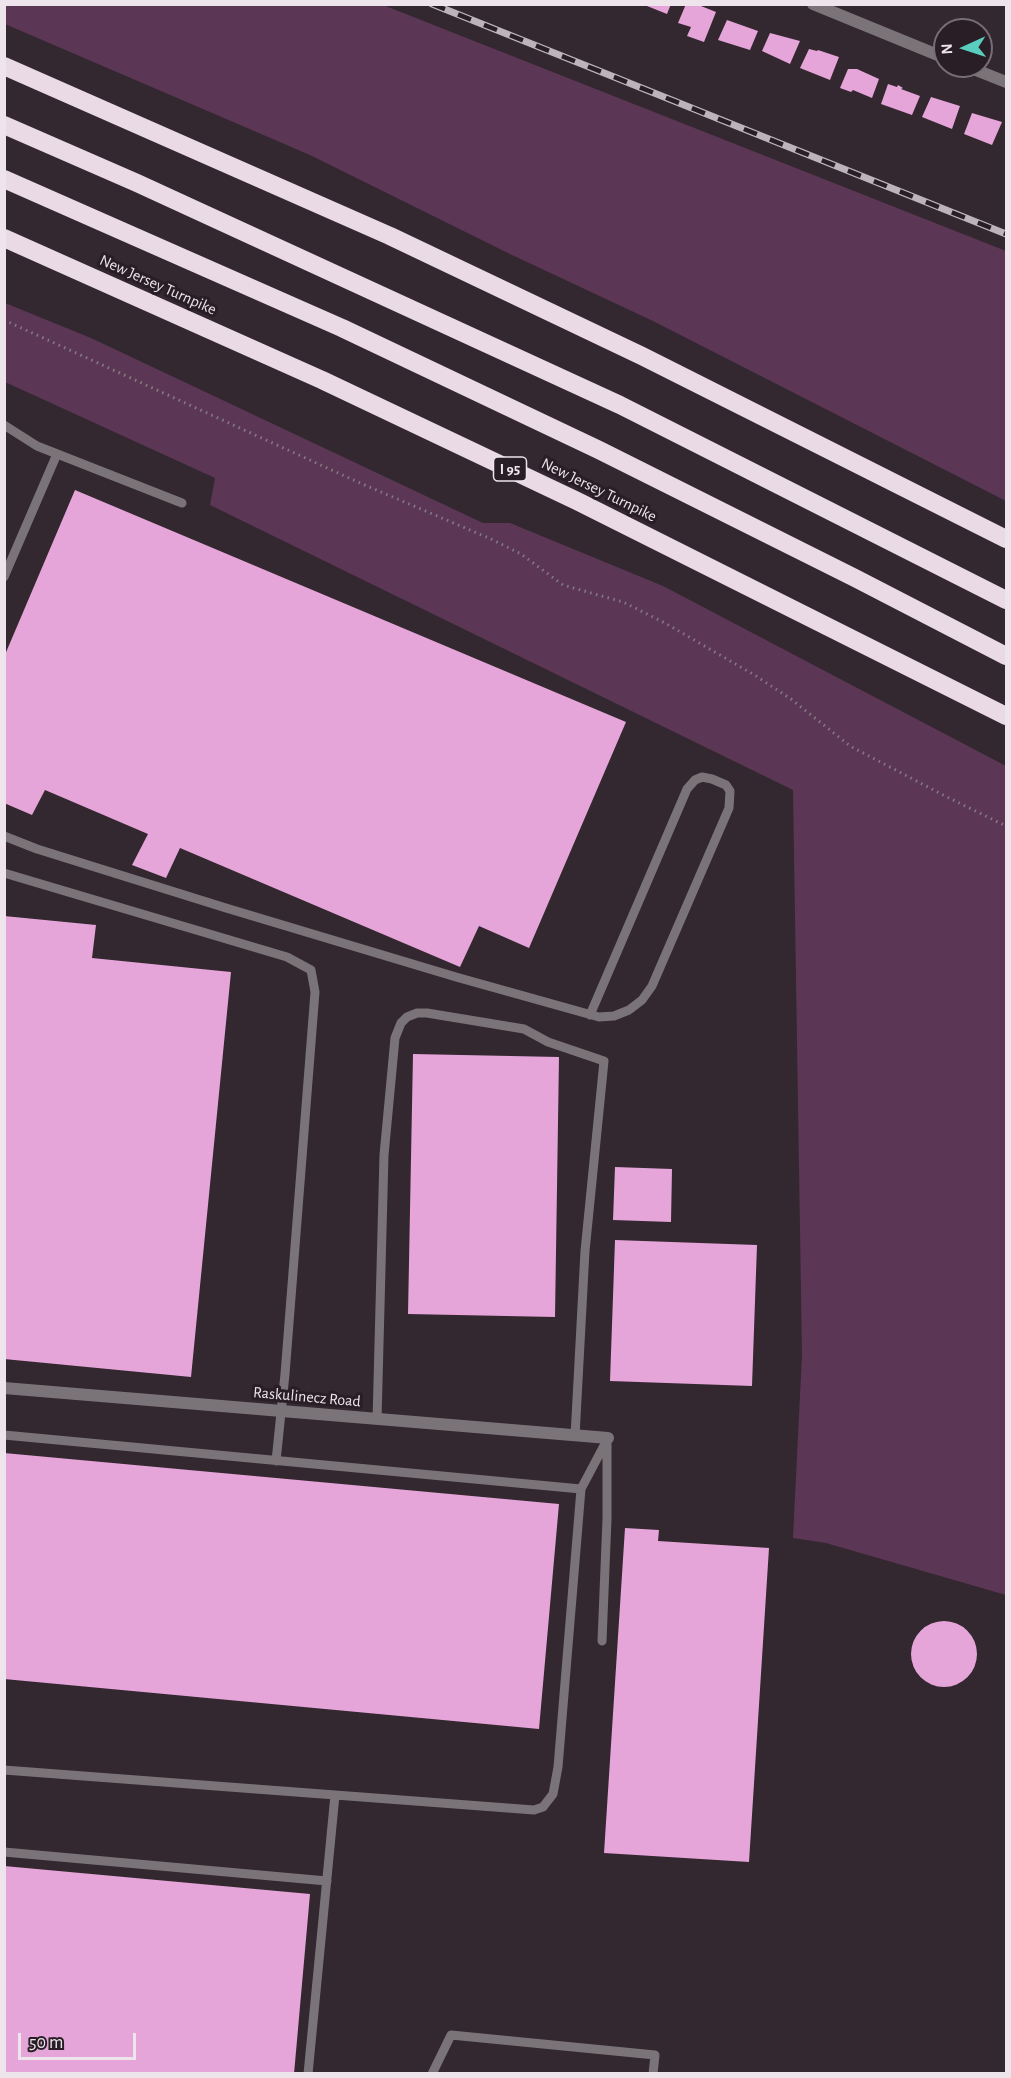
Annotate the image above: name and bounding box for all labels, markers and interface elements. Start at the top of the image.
north arrow [933,18,993,78]
text: N [939,43,955,55]
street label: New Jersey Turnpike [97,251,219,319]
street label: New Jersey Turnpike [538,454,660,526]
road number: I 95 [494,457,526,481]
street label: Raskulinecz Road [252,1383,362,1411]
scale bar [21,2021,140,2059]
text: 50 m [29,2034,63,2052]

